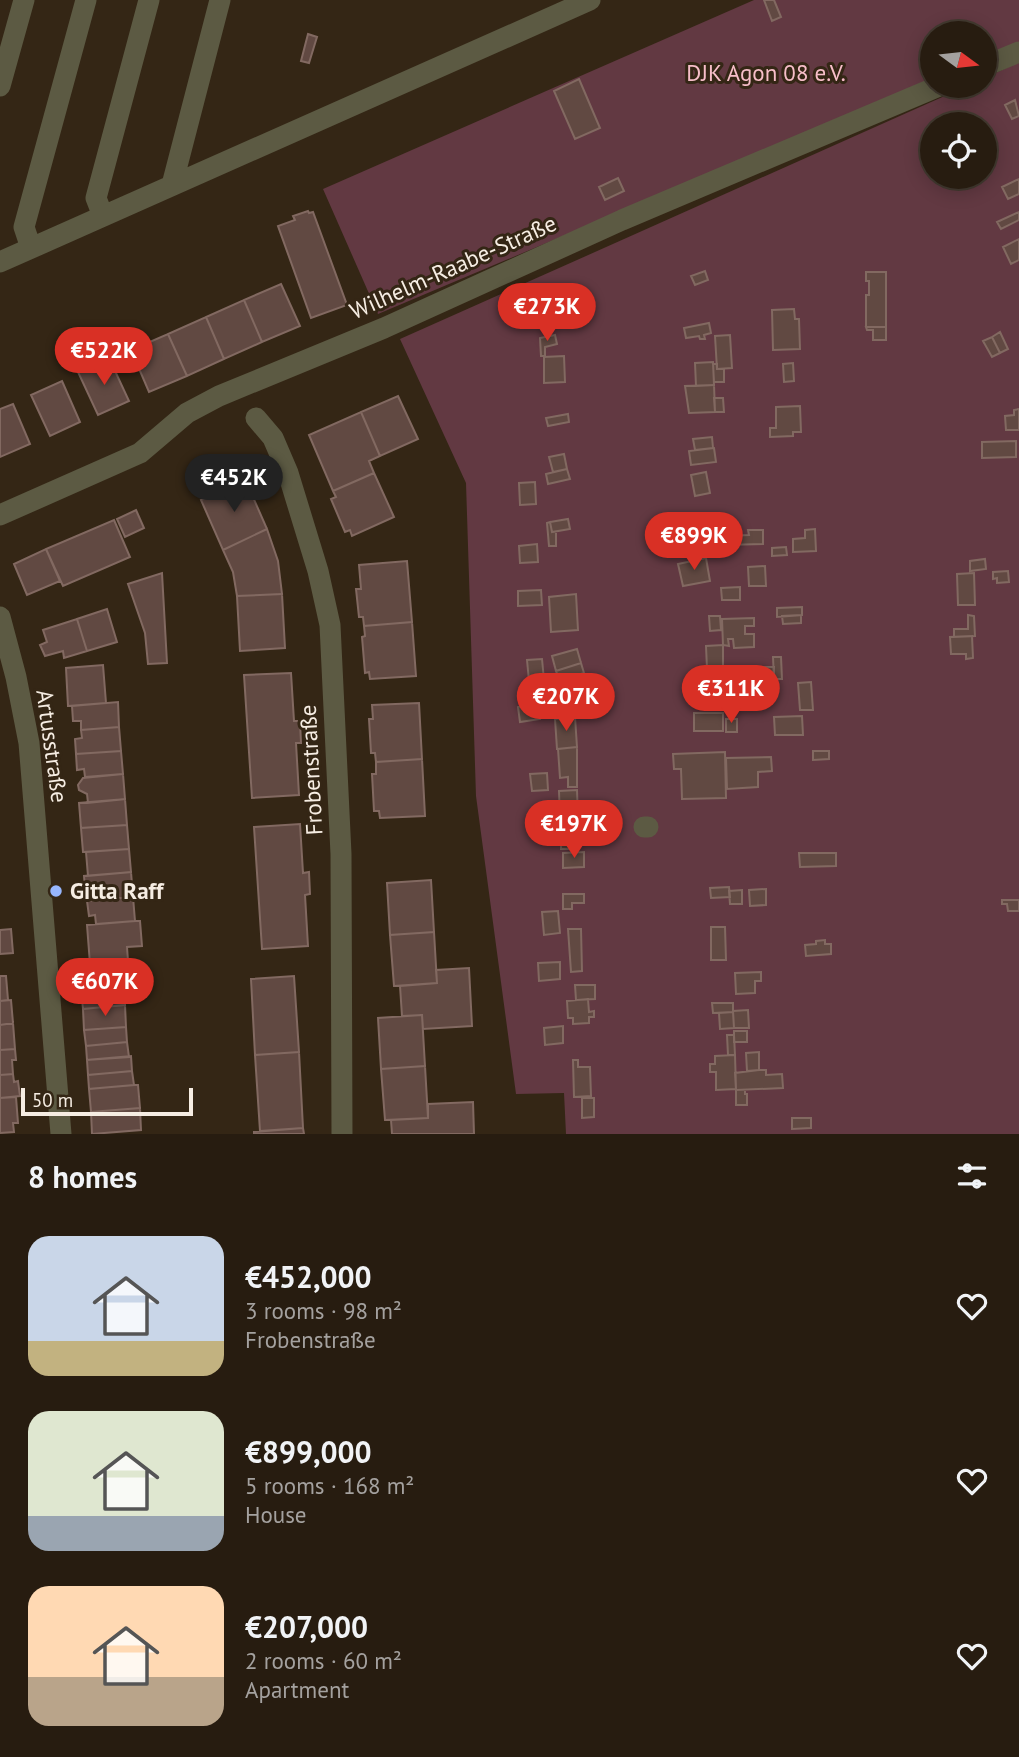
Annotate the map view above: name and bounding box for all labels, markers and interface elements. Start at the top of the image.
north arrow [920,21,998,98]
map controls [920,21,997,189]
park label: DJK Agon 08 e.V. [686,58,846,87]
button: locate [920,112,997,189]
street label: Wilhelm-Raabe-Straße [345,208,561,325]
pin: €273K [498,284,596,343]
text: €273K [514,291,580,320]
pin: €522K [55,328,153,387]
text: €522K [71,335,137,364]
pin: €452K [185,454,283,514]
text: €452K [201,462,267,491]
pin: €899K [645,512,743,572]
text: €899K [661,520,727,549]
pin: €311K [682,666,780,725]
text: €311K [698,673,764,702]
pin: €207K [517,674,615,733]
text: €207K [533,681,599,710]
street label: Artusstraße [30,688,75,804]
street label: Frobenstraße [293,704,328,836]
pin: €197K [525,800,623,860]
text: €197K [541,808,607,837]
place label: Gitta Raff [70,876,165,905]
marker: Gitta Raff [48,883,64,899]
pin: €607K [56,958,154,1018]
text: €607K [72,966,138,995]
scale bar [21,1085,192,1117]
text: 50 m [32,1088,73,1112]
text: 8 homes [28,1157,137,1196]
icon: filters [953,1157,991,1195]
text: €452,000 [245,1257,372,1296]
icon: home [84,1264,168,1348]
icon: heart [953,1287,991,1325]
text: 3 rooms · 98 m² [245,1296,402,1325]
text: Frobenstraße [245,1325,376,1354]
text: €899,000 [245,1432,372,1471]
icon: home [84,1439,168,1523]
icon: heart [953,1462,991,1500]
text: 5 rooms · 168 m² [245,1471,414,1500]
text: House [245,1500,307,1529]
text: €207,000 [245,1607,368,1646]
icon: home [84,1614,168,1698]
icon: heart [953,1637,991,1675]
text: 2 rooms · 60 m² [245,1646,402,1675]
text: Apartment [245,1675,349,1704]

